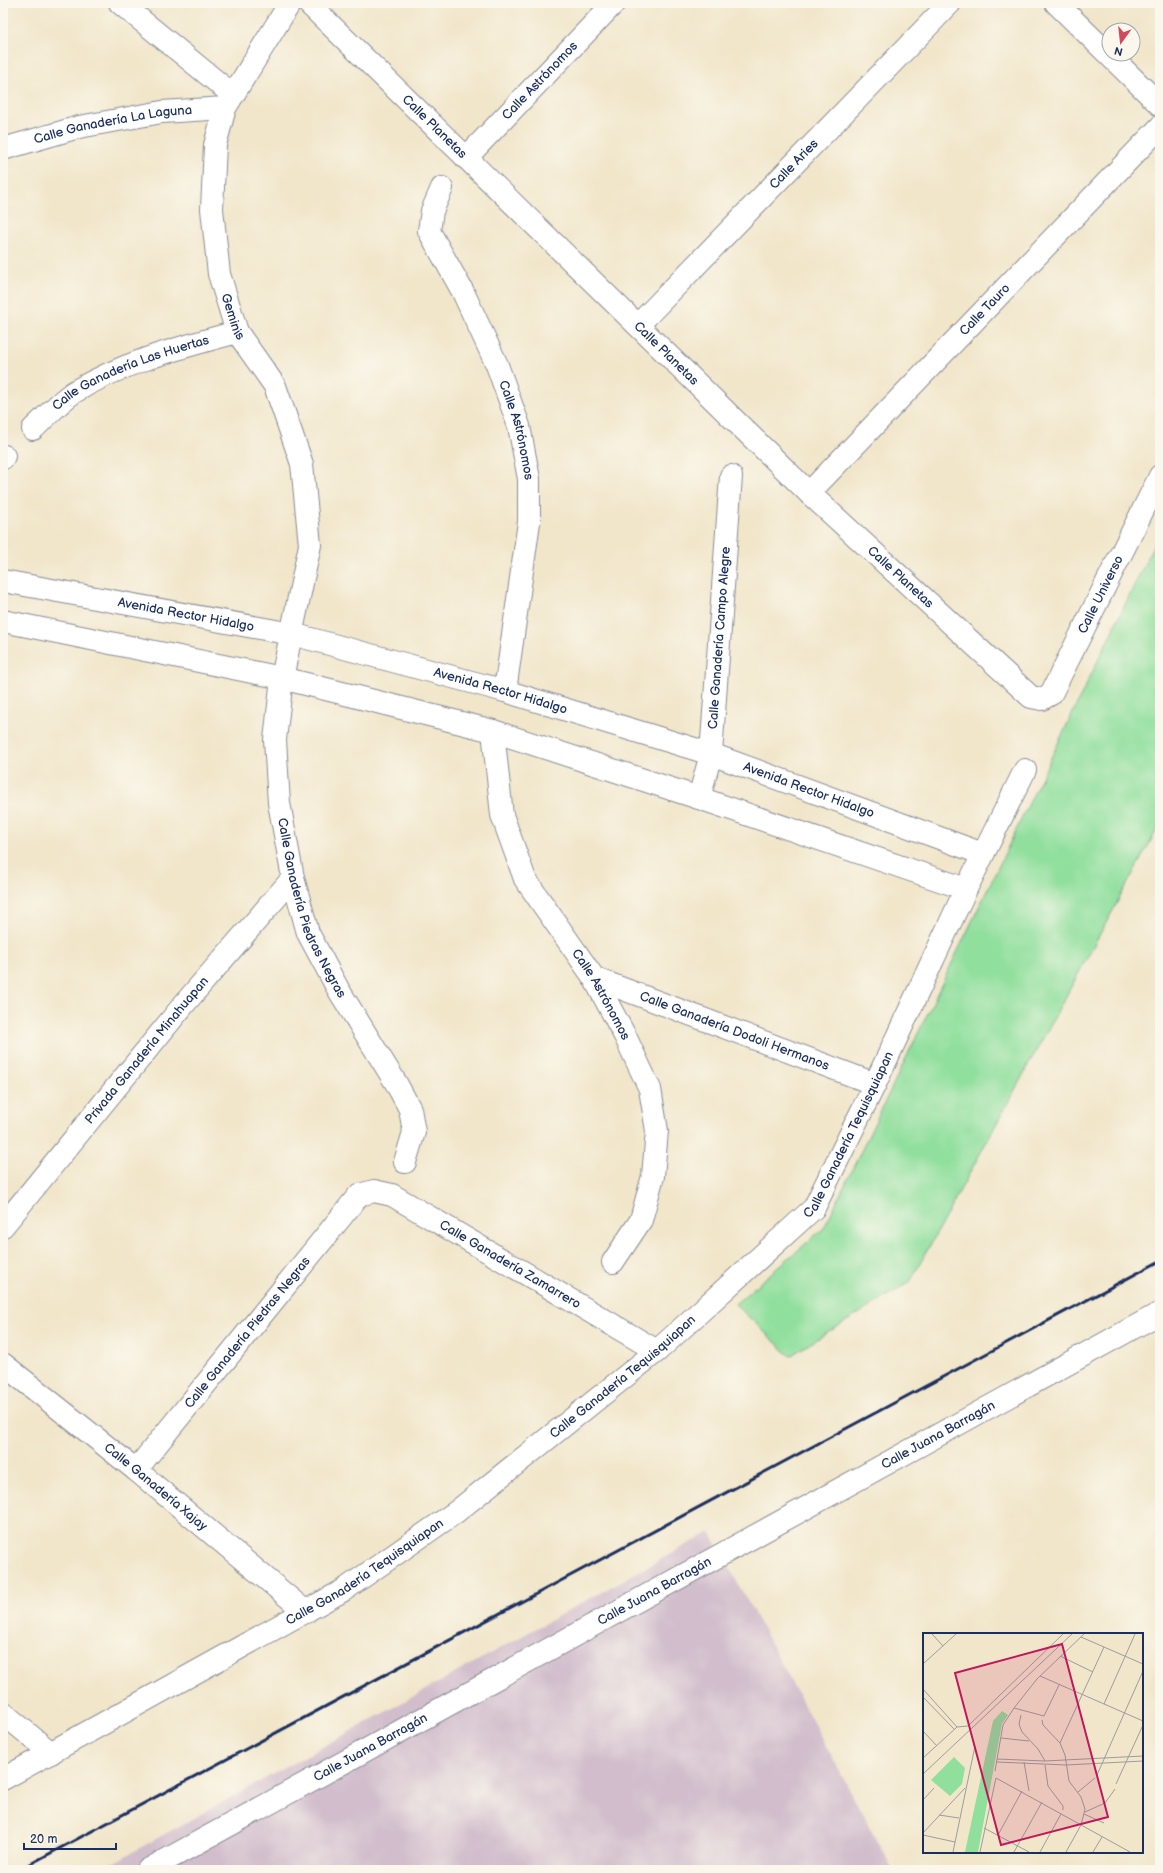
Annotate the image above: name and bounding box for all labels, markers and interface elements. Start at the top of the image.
north arrow [1101,22,1141,62]
street label: Calle Astrónomos [499,38,582,123]
text: N [1113,44,1124,59]
street label: Calle Planetas [399,92,471,162]
street label: Calle Ganadería La Laguna [32,102,193,148]
street label: Calle Aries [766,135,822,192]
street label: Calle Tauro [956,280,1013,339]
street label: Geminis [217,291,249,344]
street label: Calle Planetas [630,318,702,389]
street label: Calle Ganadería Las Huertas [49,332,211,414]
street label: Calle Astrónomos [495,378,537,482]
street label: Calle Planetas [864,543,937,612]
street label: Calle Ganadería Campo Alegre [705,546,734,730]
street label: Calle Universo [1074,553,1127,636]
street label: Avenida Rector Hidalgo [116,594,255,635]
street label: Avenida Rector Hidalgo [432,664,569,718]
street label: Avenida Rector Hidalgo [741,759,877,821]
street label: Calle Ganadería Piedras Negras [274,817,350,1001]
street label: Calle Astrónomos [568,946,634,1043]
street label: Privada Ganadería Minahuapan [82,973,212,1127]
street label: Calle Ganadería Dodoli Hermanos [637,988,832,1074]
street label: Calle Ganadería Tequisquiapan [800,1049,897,1222]
street label: Calle Ganadería Zamarrero [436,1217,584,1312]
street label: Calle Ganadería Piedras Negras [181,1253,314,1412]
street label: Calle Ganadería Tequisquiapan [546,1312,699,1442]
street label: Calle Juana Barragán [879,1397,998,1473]
street label: Calle Ganadería Xajay [101,1440,211,1534]
street label: Calle Ganadería Tequisquiapan [283,1515,447,1629]
street label: Calle Juana Barragán [595,1554,714,1629]
inset map [923,1633,1143,1853]
street label: Calle Juana Barragán [311,1710,430,1785]
scale bar [24,1825,116,1851]
text: 20 m [30,1832,57,1847]

